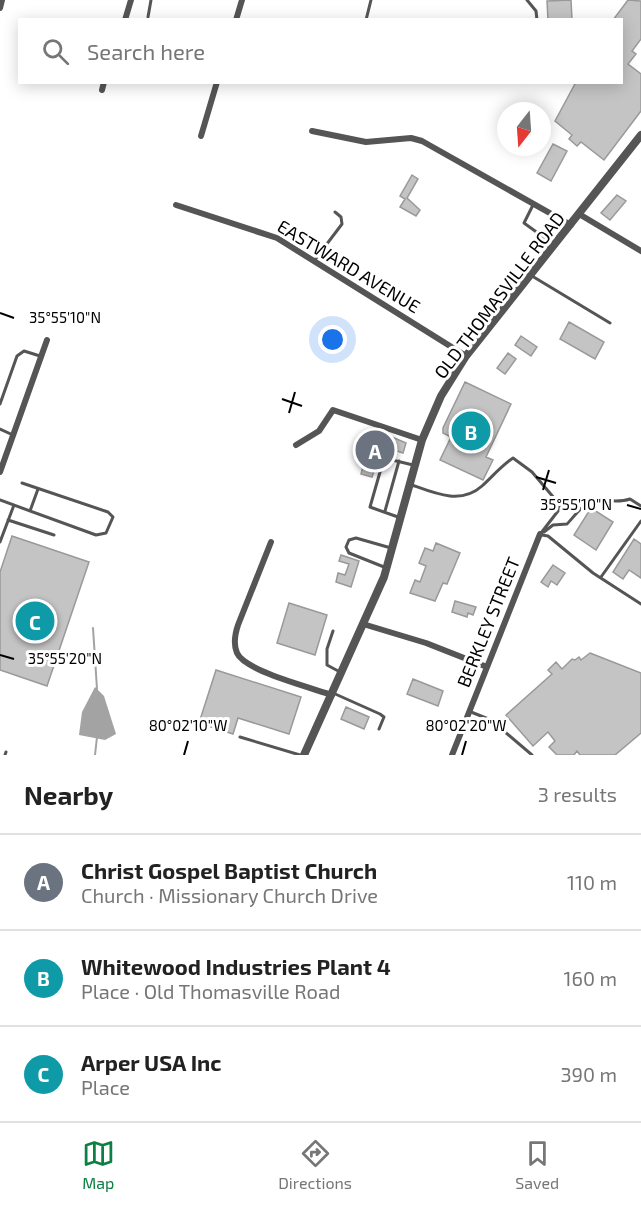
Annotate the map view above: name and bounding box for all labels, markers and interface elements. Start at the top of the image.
search box [18,18,623,84]
icon: search [39,35,72,68]
text: Search here [87,38,205,64]
north arrow [497,102,551,156]
street label: OLD THOMASVILLE ROAD [429,207,569,383]
street label: EASTWARD AVENUE [274,215,424,317]
text: 35°55'10"N [29,308,101,326]
your location [318,325,347,354]
pin: B [452,408,490,454]
pin: A [356,428,394,472]
text: 35°55'10"N [540,495,612,513]
street label: BERKLEY STREET [452,553,524,690]
pin: C [15,598,54,644]
text: 35°55'20"N [28,649,102,667]
text: 80°02'10"W [149,716,227,734]
text: 80°02'20"W [425,716,507,734]
text: Nearby [24,779,113,810]
text: 3 results [538,782,617,806]
text: Christ Gospel Baptist Church [81,857,377,883]
text: A [37,870,50,894]
text: 110 m [567,870,617,894]
text: Church · Missionary Church Drive [81,883,378,907]
text: Whitewood Industries Plant 4 [81,953,391,979]
text: B [37,966,50,990]
text: 160 m [564,966,617,990]
text: Place · Old Thomasville Road [81,979,340,1003]
text: Arper USA Inc [81,1049,222,1075]
text: C [38,1062,49,1086]
text: 390 m [560,1062,617,1086]
text: Place [81,1075,130,1099]
tab: Map [82,1137,115,1192]
tab: Directions [278,1137,352,1192]
tab: Saved [515,1137,559,1192]

